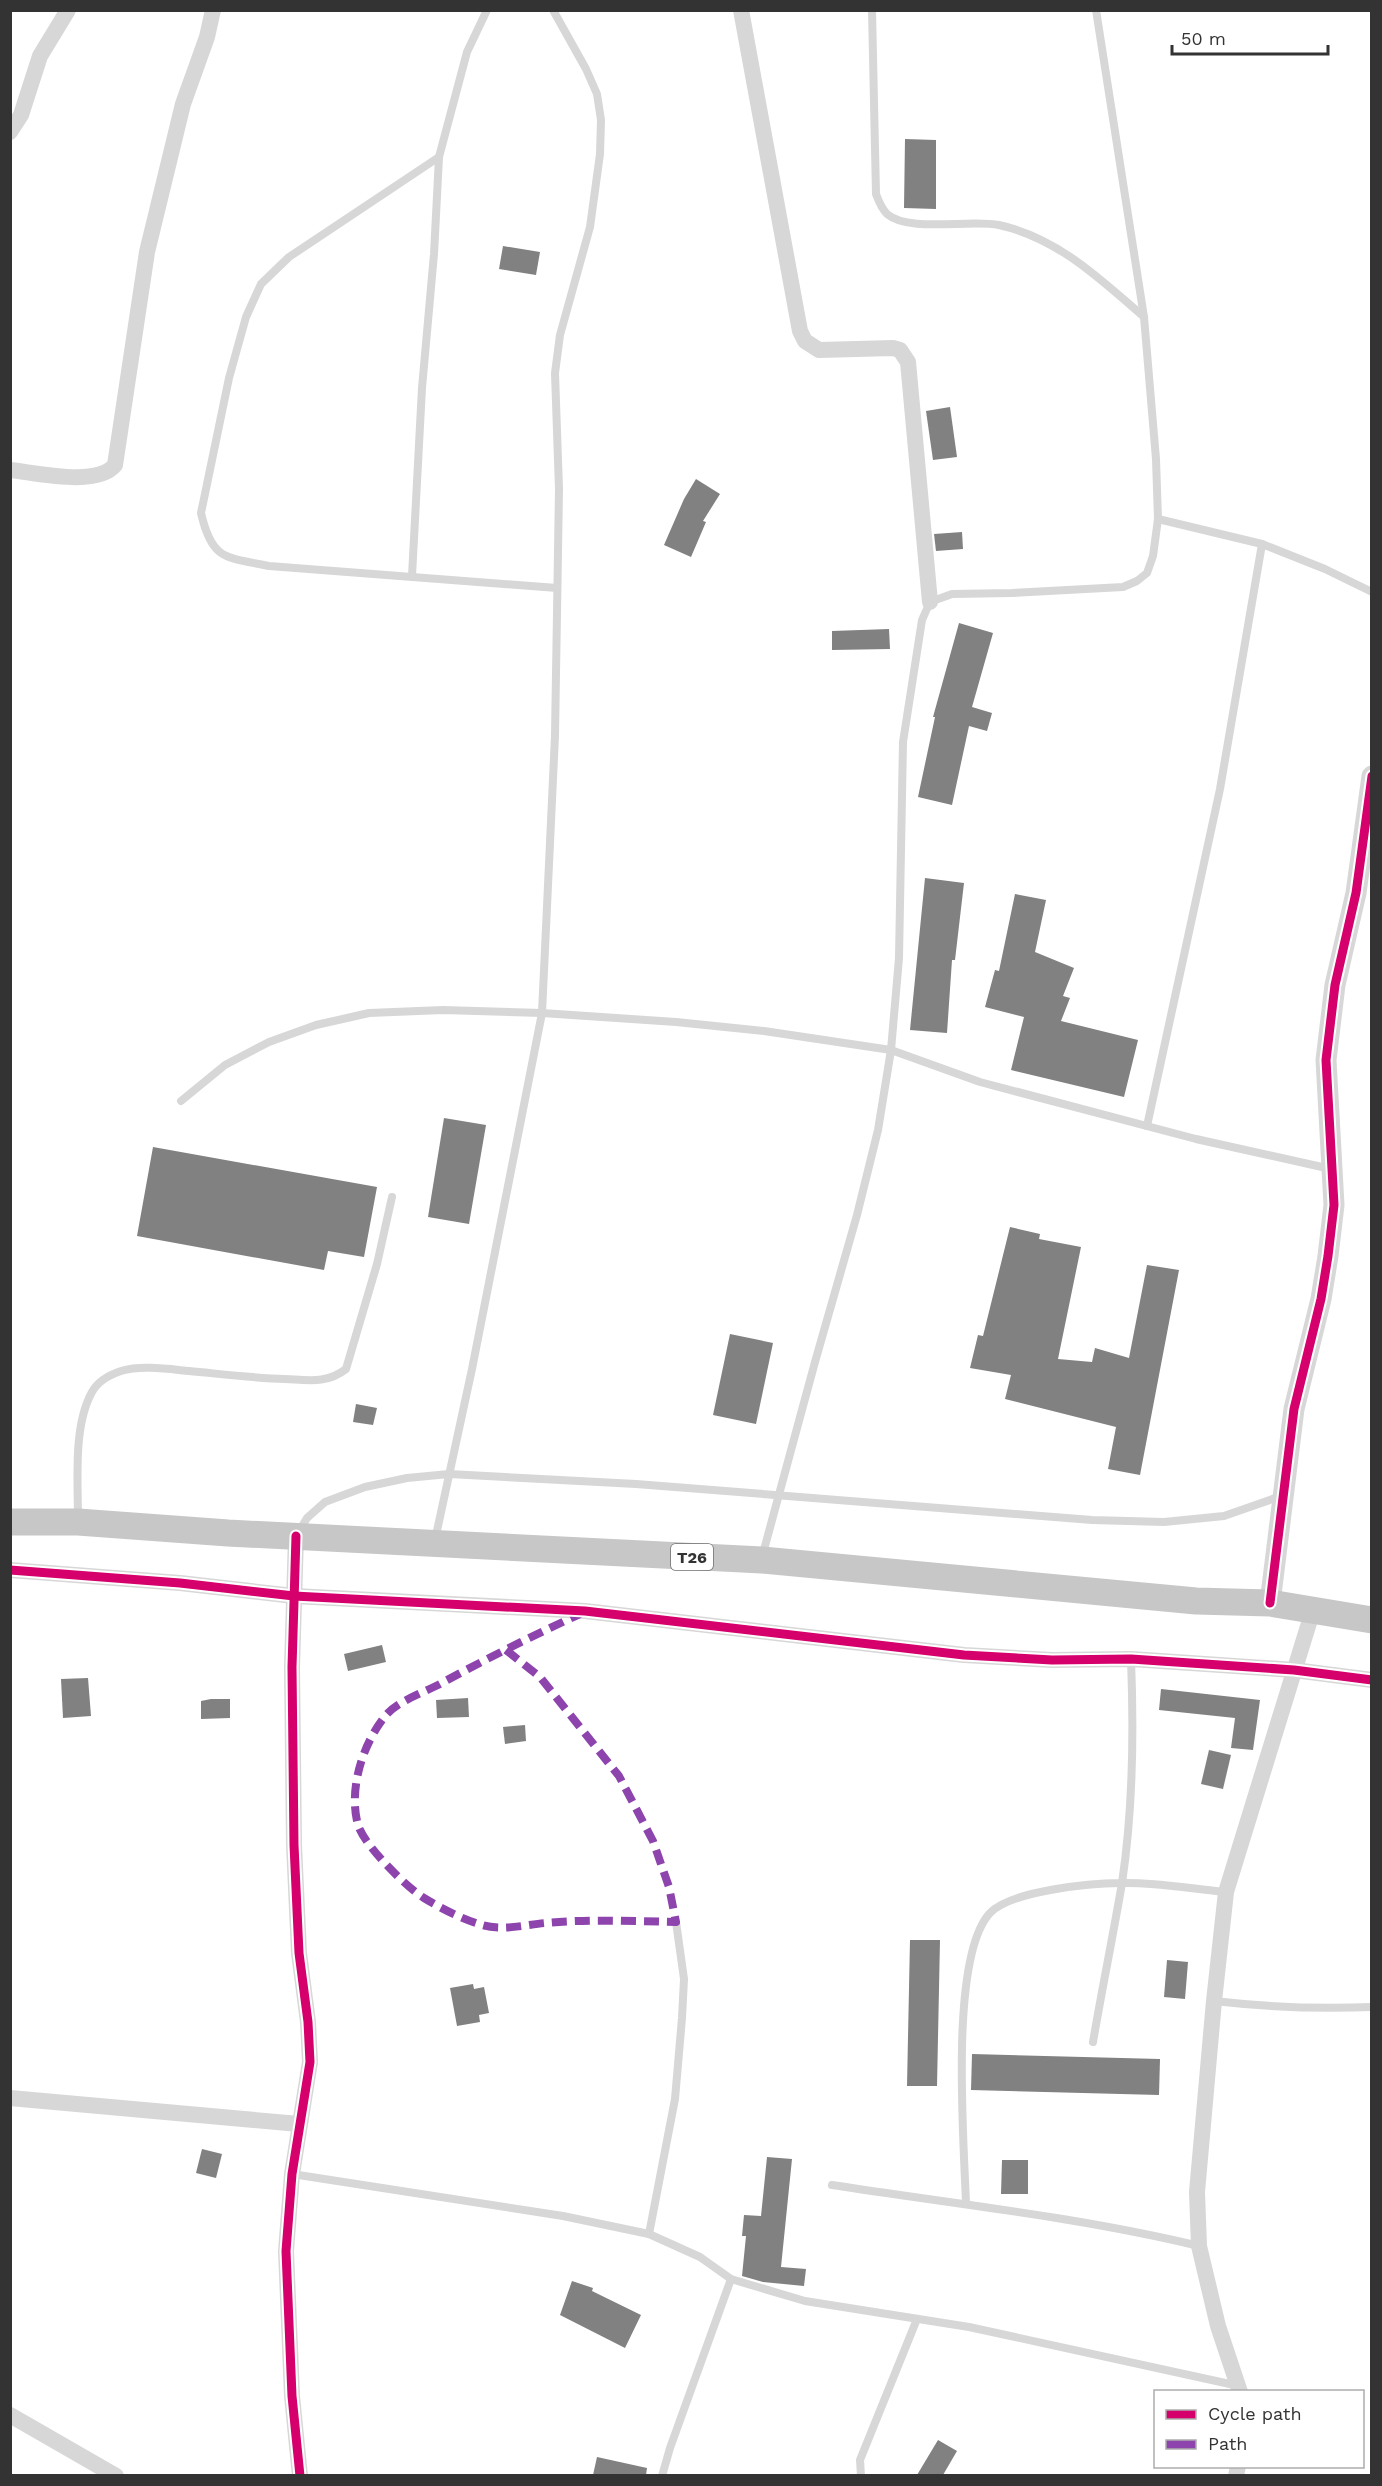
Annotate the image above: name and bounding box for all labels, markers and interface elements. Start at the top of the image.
scale bar [1172,18,1328,56]
text: 50 m [1181,28,1226,49]
road number: T26 [671,1544,713,1570]
legend [1154,2390,1364,2468]
text: Cycle path [1208,2403,1302,2424]
text: Path [1208,2433,1248,2454]

